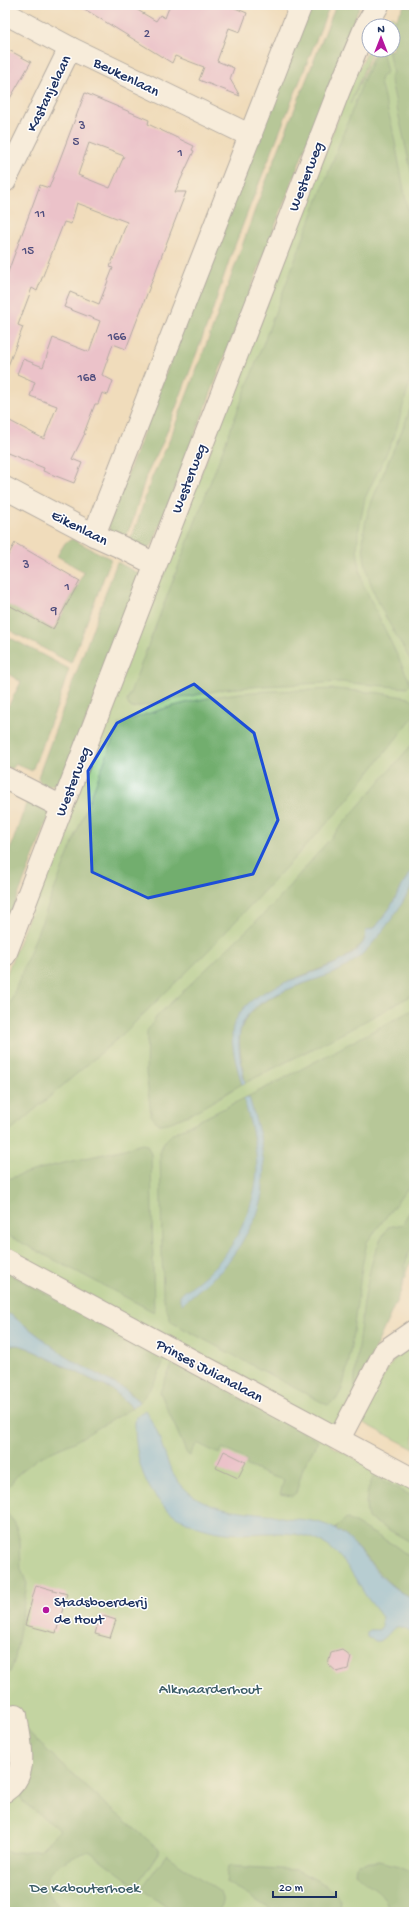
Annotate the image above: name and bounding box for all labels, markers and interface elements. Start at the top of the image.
north arrow [361,18,401,58]
text: N [377,24,385,36]
house number: 2 [144,27,151,42]
street label: Kastanjelaan [24,53,76,135]
street label: Beukenlaan [89,54,162,101]
house number: 3 [78,119,86,134]
house number: 5 [73,135,80,150]
street label: Westerweg [285,139,328,214]
house number: 1 [176,146,183,161]
house number: 11 [34,207,45,222]
house number: 15 [21,244,34,259]
house number: 166 [107,330,127,345]
house number: 168 [77,371,96,386]
street label: Westerweg [168,441,211,516]
street label: Eikenlaan [48,507,110,551]
house number: 3 [22,558,30,573]
house number: 1 [63,580,70,595]
house number: 9 [50,604,58,619]
street label: Westerweg [52,744,95,819]
street label: Prinses Julianalaan [152,1335,266,1408]
place label: Stadsboerderij de Hout [54,1594,148,1629]
marker: Stadsboerderij de Hout [41,1605,51,1615]
park label: Alkmaarderhout [159,1681,263,1699]
scale bar [273,1873,336,1899]
park label: De Kabouterhoek [29,1880,141,1898]
text: 20 m [279,1882,304,1896]

